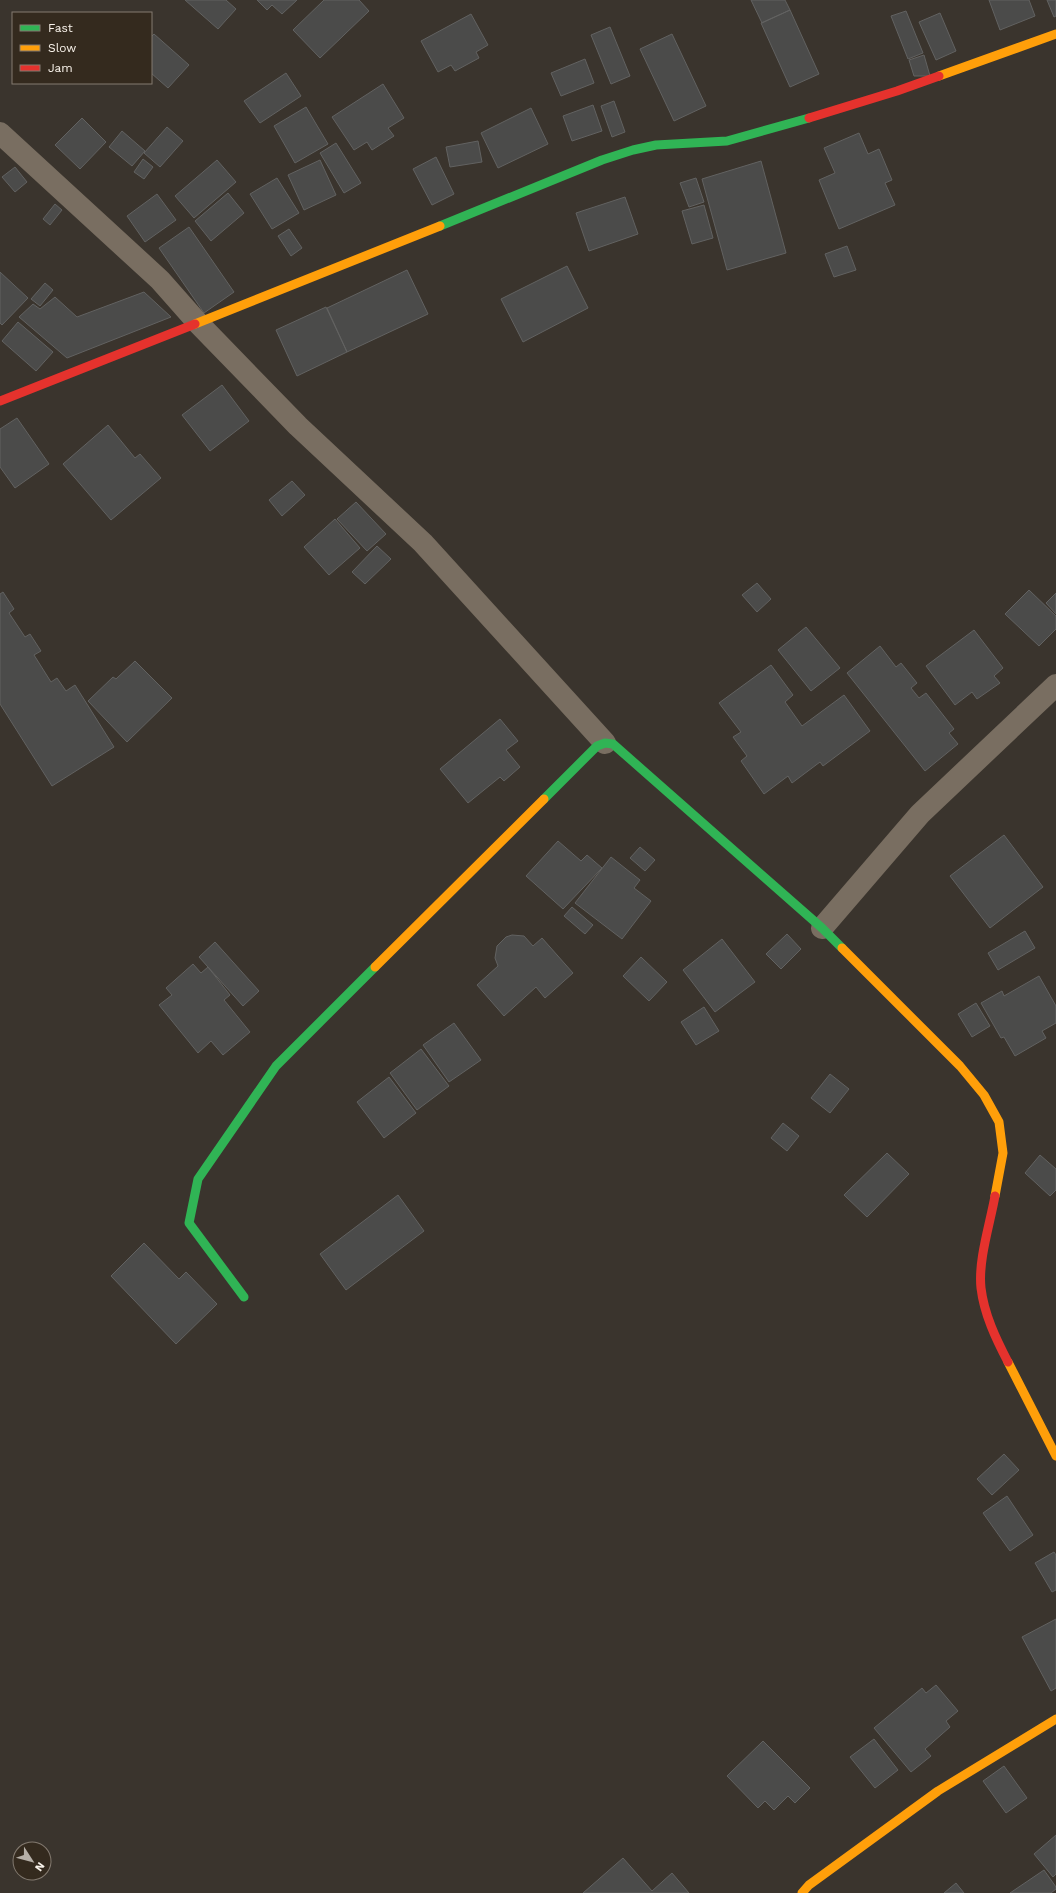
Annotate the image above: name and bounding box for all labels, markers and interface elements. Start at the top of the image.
legend [12,12,152,84]
text: Fast [48,21,73,35]
text: Slow [48,41,76,55]
text: Jam [48,61,73,75]
north arrow [12,1841,52,1881]
text: N [32,1859,47,1874]

